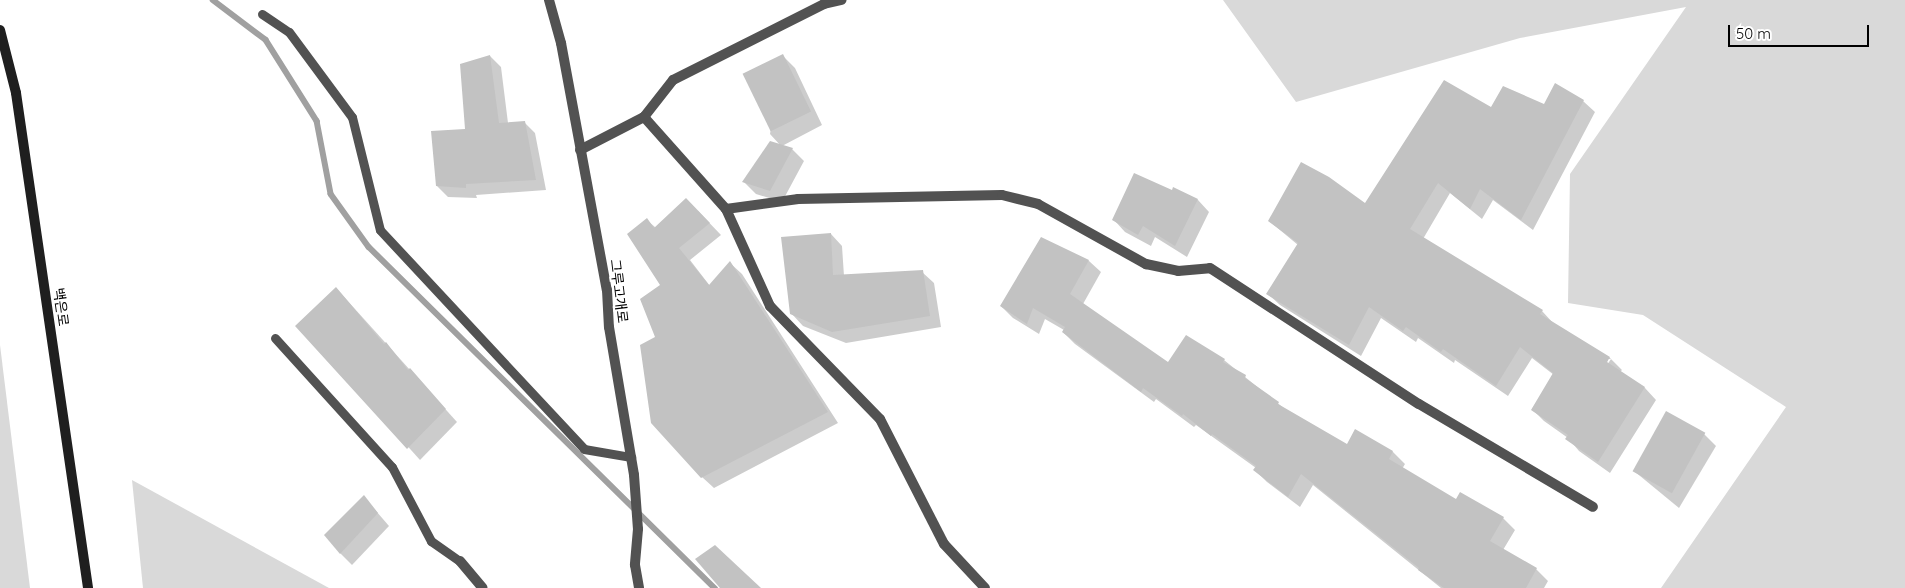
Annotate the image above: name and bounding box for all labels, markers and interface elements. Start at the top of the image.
scale bar [1730,15,1871,47]
text: 50 m [1736,24,1771,43]
street label: 그루고개로 [607,258,631,324]
street label: 백은로 [50,287,72,327]

